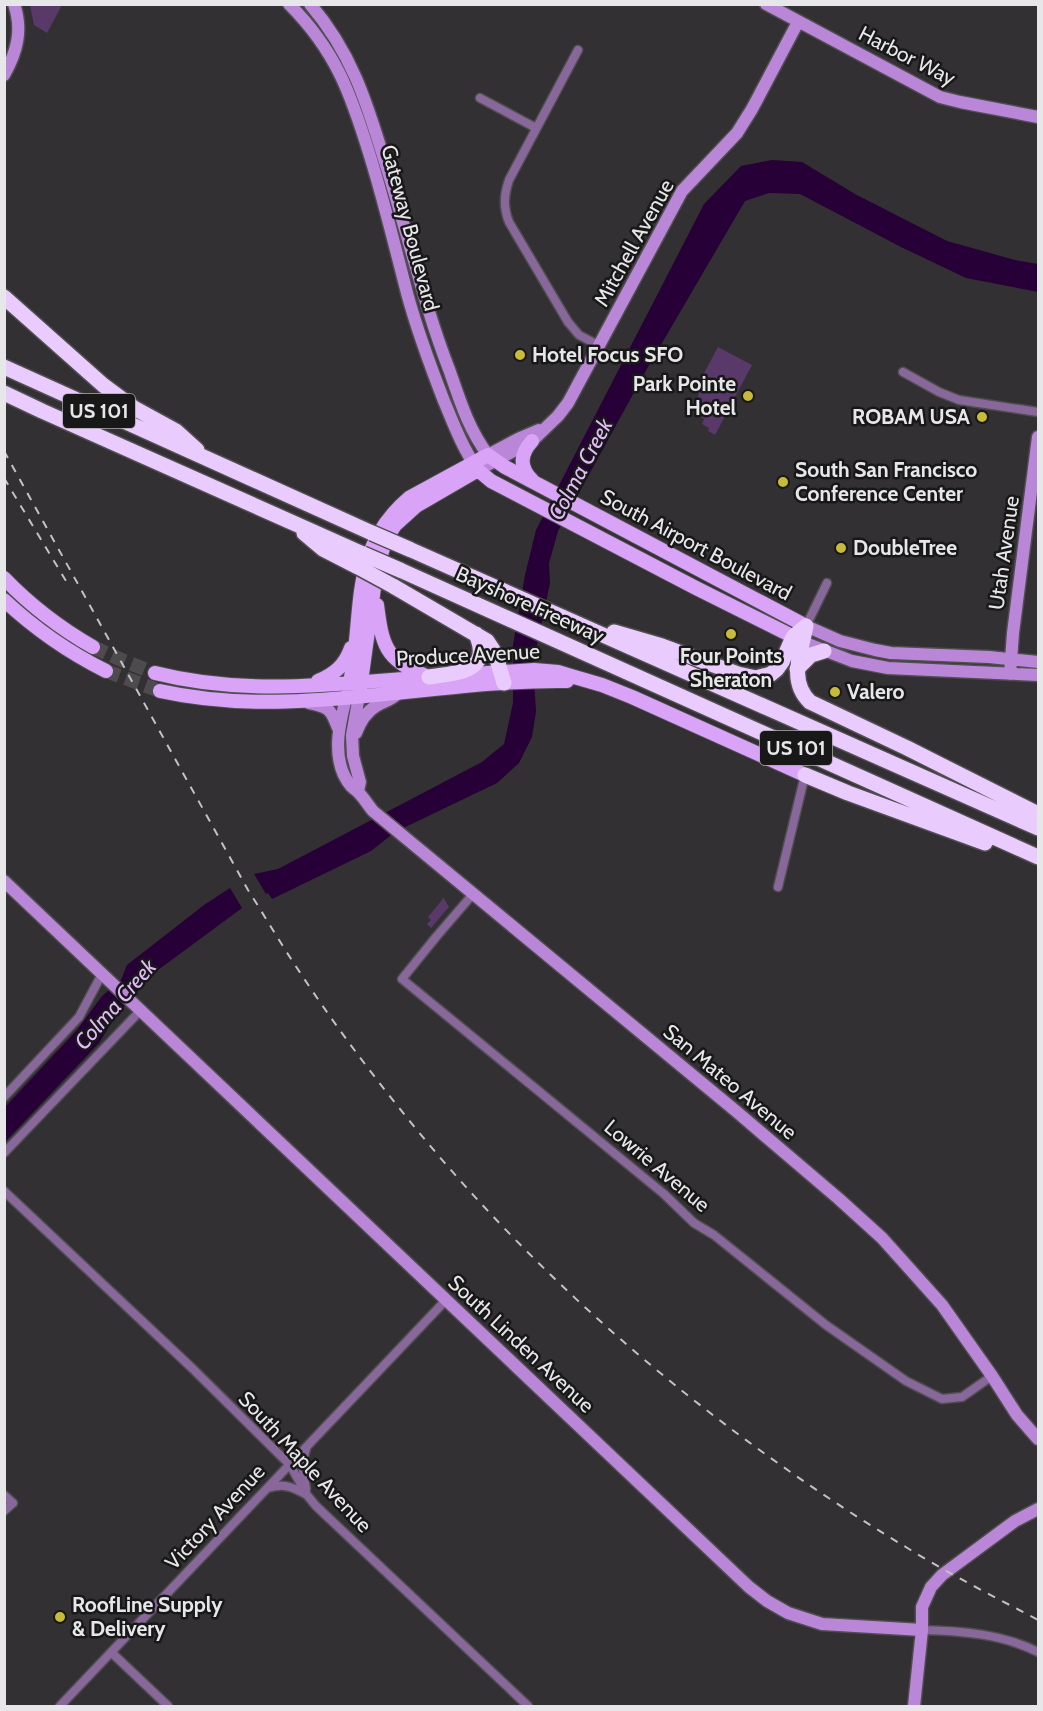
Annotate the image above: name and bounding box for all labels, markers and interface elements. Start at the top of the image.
street label: Harbor Way [855,21,960,91]
street label: Gateway Boulevard [376,142,445,314]
street label: Mitchell Avenue [588,175,679,311]
place label: Hotel Focus SFO [532,342,683,367]
marker: Hotel Focus SFO [513,348,527,362]
place label: Park Pointe Hotel [633,371,736,420]
marker: Park Pointe Hotel [741,389,755,403]
road number: US 101 [63,394,135,428]
place label: ROBAM USA [852,404,971,429]
marker: ROBAM USA [975,410,989,424]
water label: Colma Creek [542,413,619,525]
place label: South San Francisco Conference Center [795,457,977,506]
marker: South San Francisco Conference Center [776,475,790,489]
street label: South Airport Boulevard [596,484,796,606]
street label: Utah Avenue [983,494,1024,612]
place label: DoubleTree [853,535,957,560]
marker: DoubleTree [834,541,848,555]
street label: Bayshore Freeway [452,561,608,649]
marker: Four Points Sheraton [724,627,738,641]
street label: Produce Avenue [395,638,541,671]
place label: Four Points Sheraton [680,643,782,692]
place label: Valero [847,679,905,704]
marker: Valero [828,685,842,699]
road number: US 101 [760,731,832,765]
water label: Colma Creek [69,953,162,1055]
street label: San Mateo Avenue [659,1019,802,1145]
street label: Lowrie Avenue [599,1114,715,1217]
street label: South Linden Avenue [443,1270,600,1418]
street label: South Maple Avenue [234,1386,377,1538]
street label: Victory Avenue [160,1459,270,1574]
place label: RoofLine Supply & Delivery [72,1592,223,1641]
marker: RoofLine Supply & Delivery [53,1610,67,1624]

